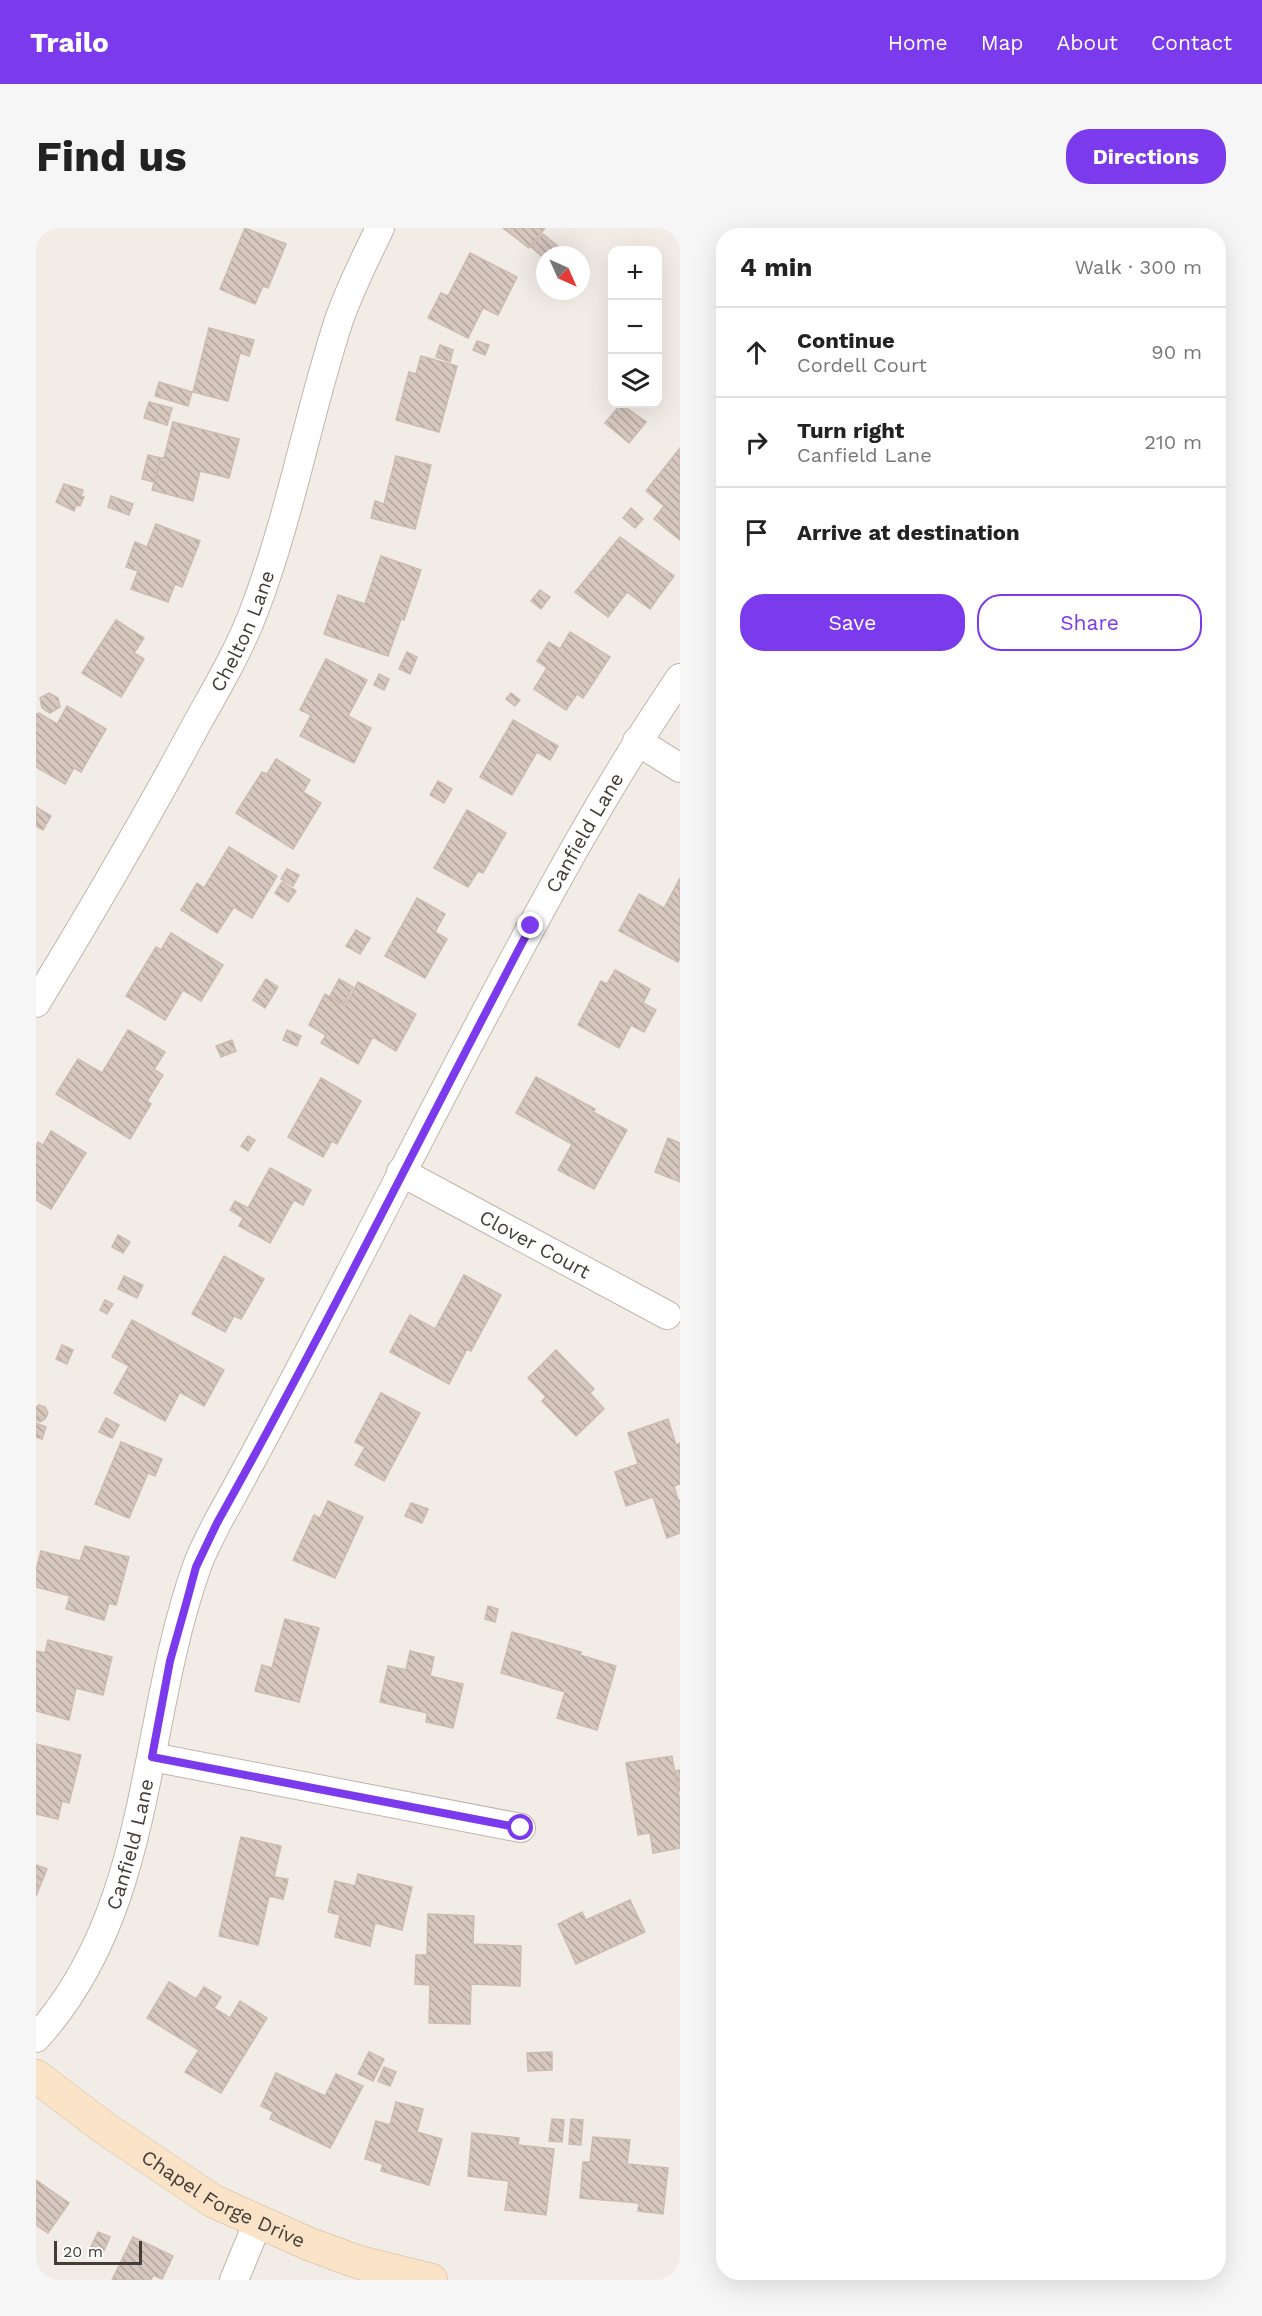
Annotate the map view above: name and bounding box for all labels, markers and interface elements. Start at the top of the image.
text: Trailo [30,26,109,59]
text: Home [888,30,948,55]
text: Map [981,30,1024,55]
text: About [1057,30,1118,55]
text: Contact [1151,30,1232,55]
button: Directions [1066,129,1226,184]
text: Find us [36,132,187,181]
north arrow [536,246,590,300]
map controls [608,246,662,408]
button: + [608,246,662,300]
text: 4 min [740,252,812,282]
text: Walk · 300 m [1075,255,1202,279]
button: − [608,300,662,354]
text: Continue [797,328,895,353]
icon: ahead [740,336,773,369]
text: 90 m [1151,340,1202,364]
text: Cordell Court [797,353,927,377]
button: layers [608,354,662,408]
text: Turn right [797,418,904,443]
icon: right [740,426,773,459]
text: 210 m [1144,430,1202,454]
text: Canfield Lane [797,443,932,467]
icon: arrive [740,516,773,549]
text: Arrive at destination [797,520,1020,545]
street label: Chelton Lane [205,567,280,696]
button: Save [740,594,965,651]
button: Share [977,594,1202,651]
street label: Canfield Lane [540,768,628,897]
route end [517,912,543,938]
street label: Clover Court [475,1204,595,1284]
street label: Canfield Lane [101,1777,158,1913]
route start [507,1814,533,1840]
street label: Chapel Forge Drive [137,2144,309,2253]
scale bar [54,2238,142,2266]
text: 20 m [63,2242,103,2261]

